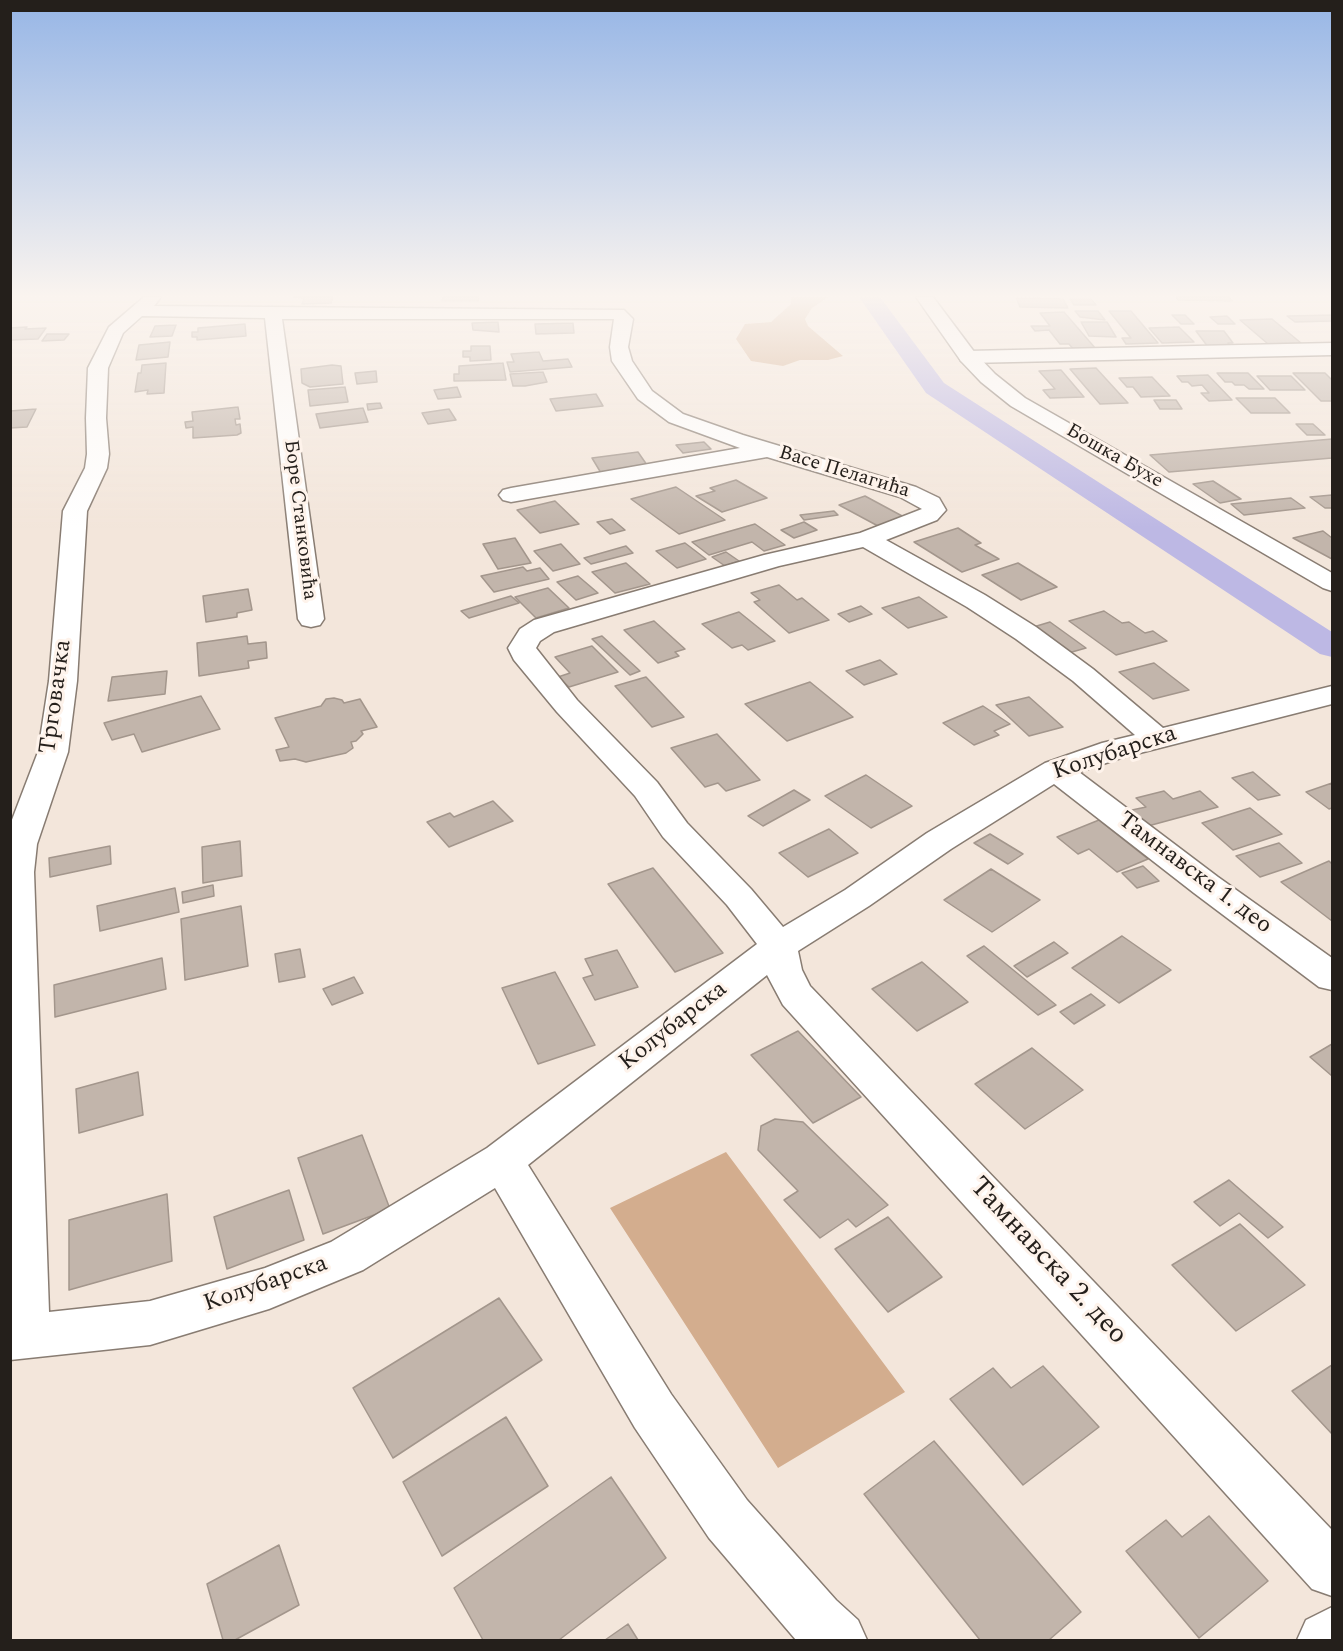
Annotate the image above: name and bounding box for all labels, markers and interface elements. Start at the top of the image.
street label: Бошка Бухе [1061,420,1167,494]
street label: Боре Станковића [277,439,321,601]
street label: Васе Пелагића [776,442,912,504]
street label: Трговачка [35,638,79,756]
street label: Колубарска [1049,720,1181,788]
street label: Тамнавска 1. део [1111,807,1277,941]
street label: Колубарска [614,976,734,1078]
street label: Тамнавска 2. део [961,1171,1133,1353]
street label: Колубарска [200,1250,332,1320]

